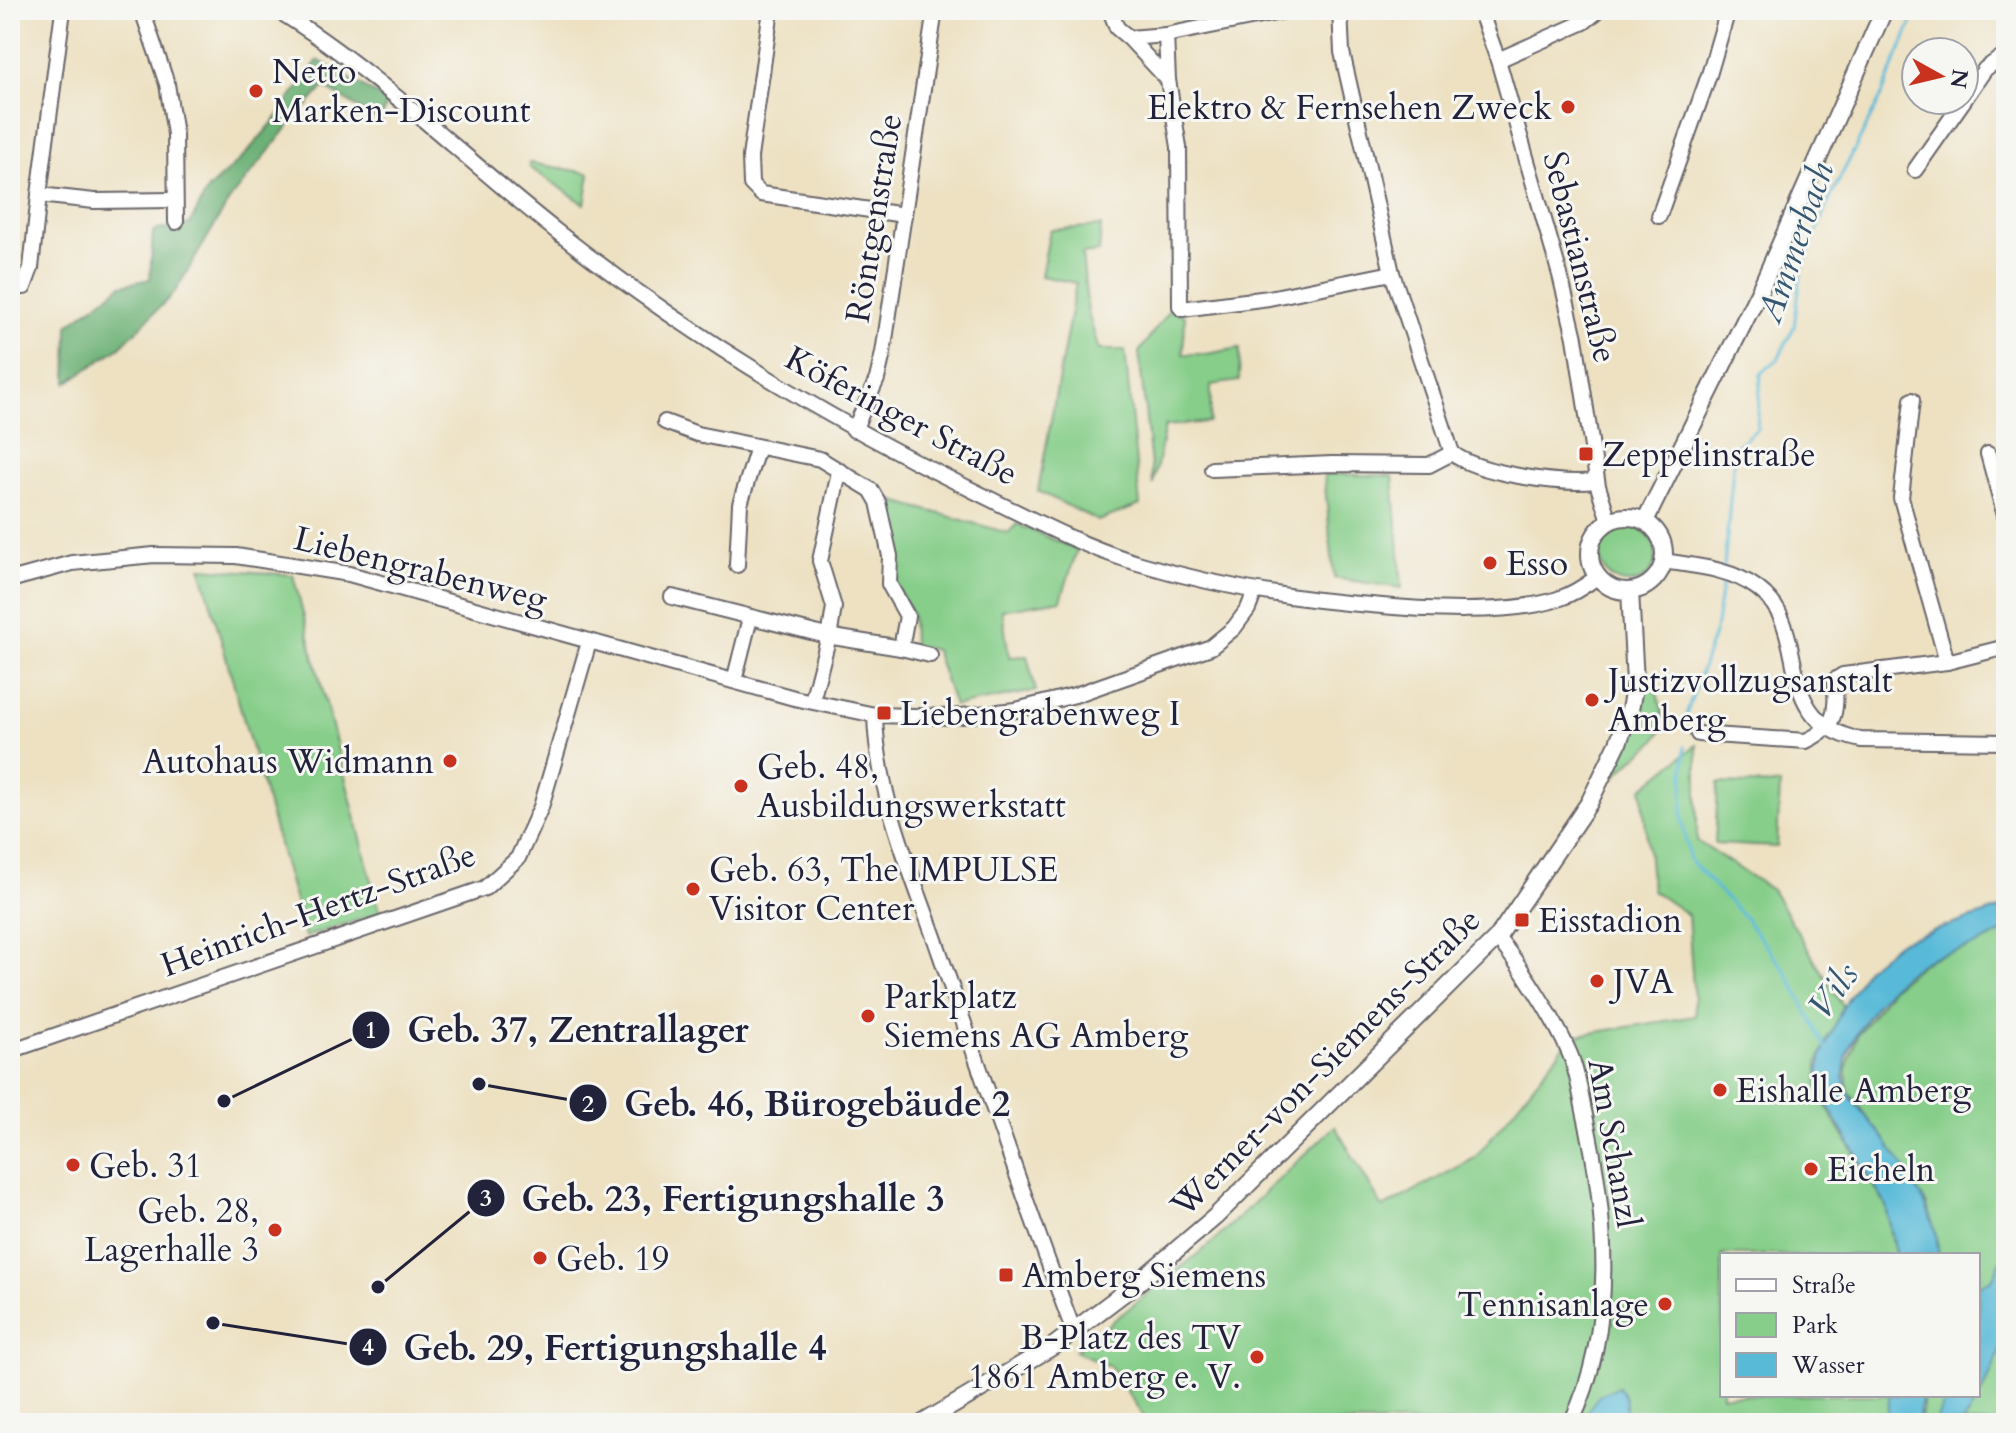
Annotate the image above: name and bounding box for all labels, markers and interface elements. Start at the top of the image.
north arrow [1900,36,1980,116]
place label: Netto Marken-Discount [272,49,531,134]
text: N [1943,67,1975,90]
marker: Netto Marken-Discount [247,82,265,100]
place label: Elektro & Fernsehen Zweck [1147,85,1553,131]
marker: Elektro & Fernsehen Zweck [1559,98,1577,116]
street label: Röntgenstraße [835,110,913,326]
street label: Sebastianstraße [1532,147,1628,368]
water label: Ammerbach [1745,155,1846,330]
street label: Köferinger Straße [777,335,1026,497]
place label: Zeppelinstraße [1602,432,1816,478]
marker: Zeppelinstraße [1577,445,1595,463]
street label: Liebengrabenweg [289,515,552,623]
place label: Esso [1506,541,1568,587]
marker: Esso [1481,554,1499,572]
place label: Justizvollzugsanstalt Amberg [1603,658,1893,743]
place label: Liebengrabenweg I [900,691,1180,737]
marker: Justizvollzugsanstalt Amberg [1583,691,1601,709]
marker: Liebengrabenweg I [875,704,893,722]
place label: Autohaus Widmann [142,739,434,785]
place label: Geb. 48, Ausbildungswerkstatt [757,744,1066,829]
marker: Autohaus Widmann [441,752,459,770]
marker: Geb. 48, Ausbildungswerkstatt [732,777,750,795]
street label: Heinrich-Hertz-Straße [155,832,482,988]
place label: Geb. 63, The IMPULSE Visitor Center [709,847,1058,932]
marker: Geb. 63, The IMPULSE Visitor Center [684,880,702,898]
street label: Werner-von-Siemens-Straße [1160,898,1491,1228]
place label: Eisstadion [1538,898,1682,944]
marker: Eisstadion [1513,911,1531,929]
water label: Vils [1796,953,1870,1029]
place label: JVA [1608,959,1674,1005]
marker: JVA [1588,972,1606,990]
place label: Parkplatz Siemens AG Amberg [884,974,1188,1059]
callout: Geb. 37, Zentrallager [351,1000,764,1060]
text: Geb. 37, Zentrallager [407,1006,749,1055]
marker: Parkplatz Siemens AG Amberg [859,1007,877,1025]
text: 1 [365,1014,377,1047]
street label: Am Schanzl [1577,1055,1652,1232]
place label: Eishalle Amberg [1736,1068,1971,1114]
callout: Geb. 46, Bürogebäude 2 [568,1073,1026,1133]
text: Geb. 46, Bürogebäude 2 [624,1080,1010,1129]
marker: Eishalle Amberg [1711,1081,1729,1099]
text: 2 [582,1088,594,1121]
place label: Geb. 31 [89,1143,202,1189]
place label: Eicheln [1827,1147,1935,1193]
marker: Geb. 31 [64,1156,82,1174]
marker: Eicheln [1802,1160,1820,1178]
callout: Geb. 23, Fertigungshalle 3 [466,1168,961,1228]
text: Geb. 23, Fertigungshalle 3 [521,1175,945,1224]
text: 3 [480,1182,492,1215]
place label: Geb. 28, Lagerhalle 3 [84,1188,259,1273]
marker: Geb. 28, Lagerhalle 3 [266,1221,284,1239]
place label: Geb. 19 [556,1236,669,1282]
marker: Geb. 19 [531,1249,549,1267]
place label: Amberg Siemens [1022,1253,1266,1299]
legend [1720,1253,1980,1397]
marker: Amberg Siemens [997,1266,1015,1284]
text: Straße [1792,1269,1856,1302]
place label: Tennisanlage [1457,1282,1649,1328]
marker: Tennisanlage [1656,1295,1674,1313]
text: Park [1792,1309,1838,1342]
place label: B-Platz des TV 1861 Amberg e. V. [968,1315,1241,1400]
callout: Geb. 29, Fertigungshalle 4 [348,1317,843,1377]
text: Geb. 29, Fertigungshalle 4 [403,1324,827,1373]
text: 4 [362,1331,374,1364]
marker: B-Platz des TV 1861 Amberg e. V. [1248,1348,1266,1366]
text: Wasser [1791,1349,1865,1382]

